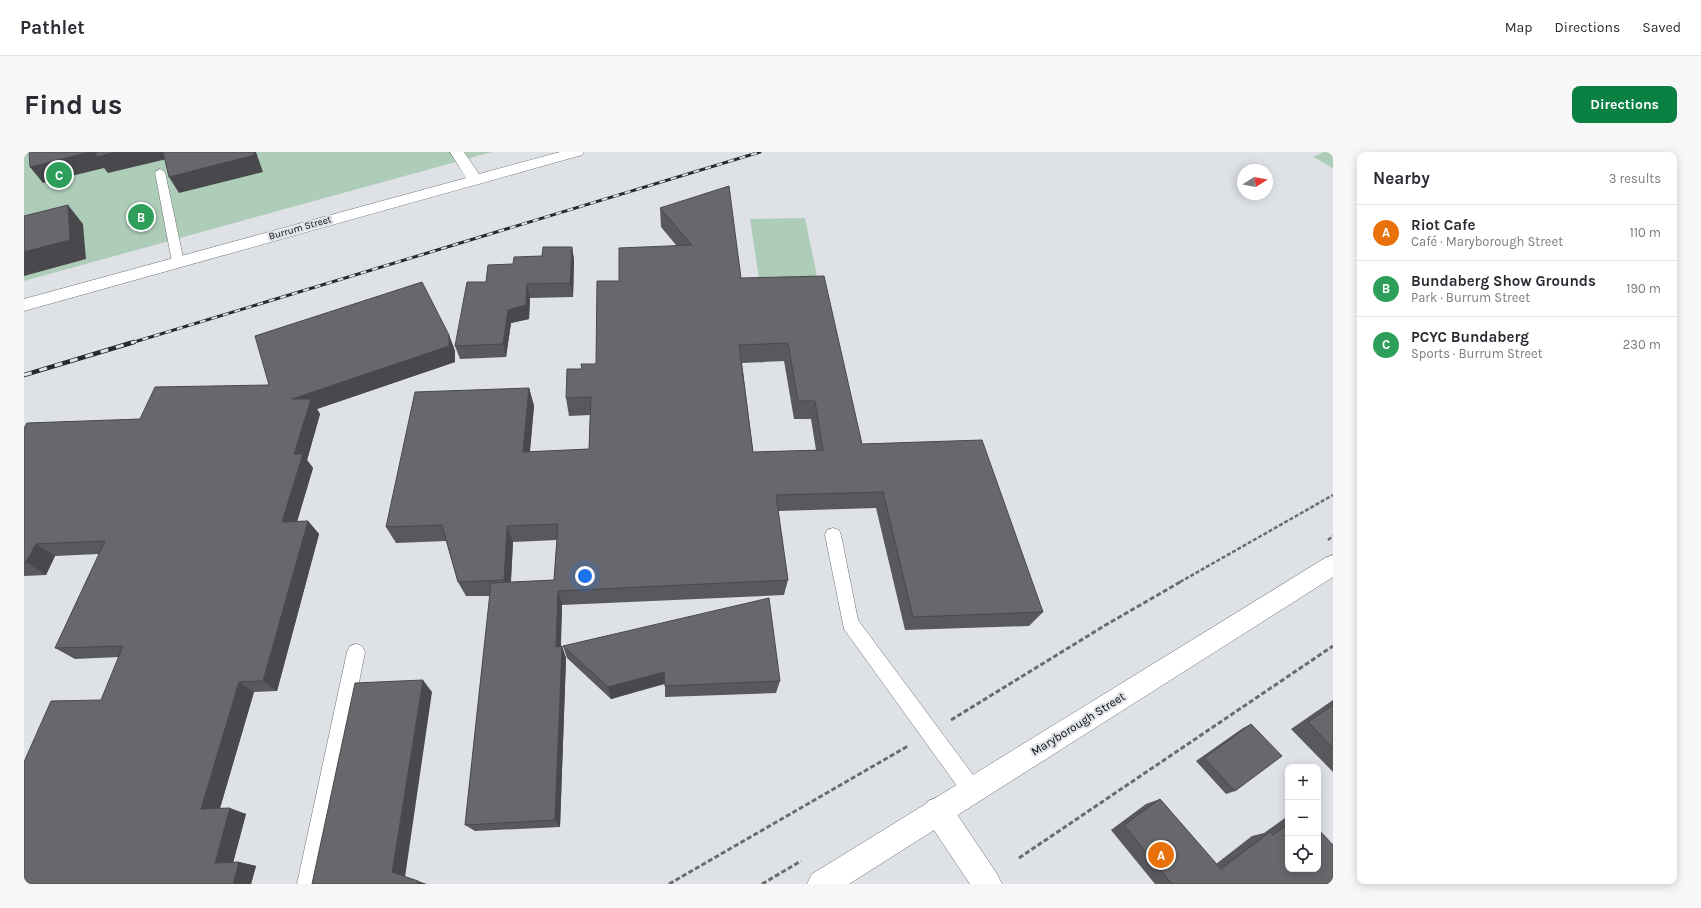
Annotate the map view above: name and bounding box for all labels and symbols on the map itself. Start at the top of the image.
pin: C [46,160,72,190]
north arrow [1237,164,1273,200]
pin: B [128,202,154,232]
street label: Burrum Street [267,213,333,243]
your location [575,566,595,586]
street label: Maryborough Street [1028,689,1128,759]
pin: A [1148,840,1174,870]

